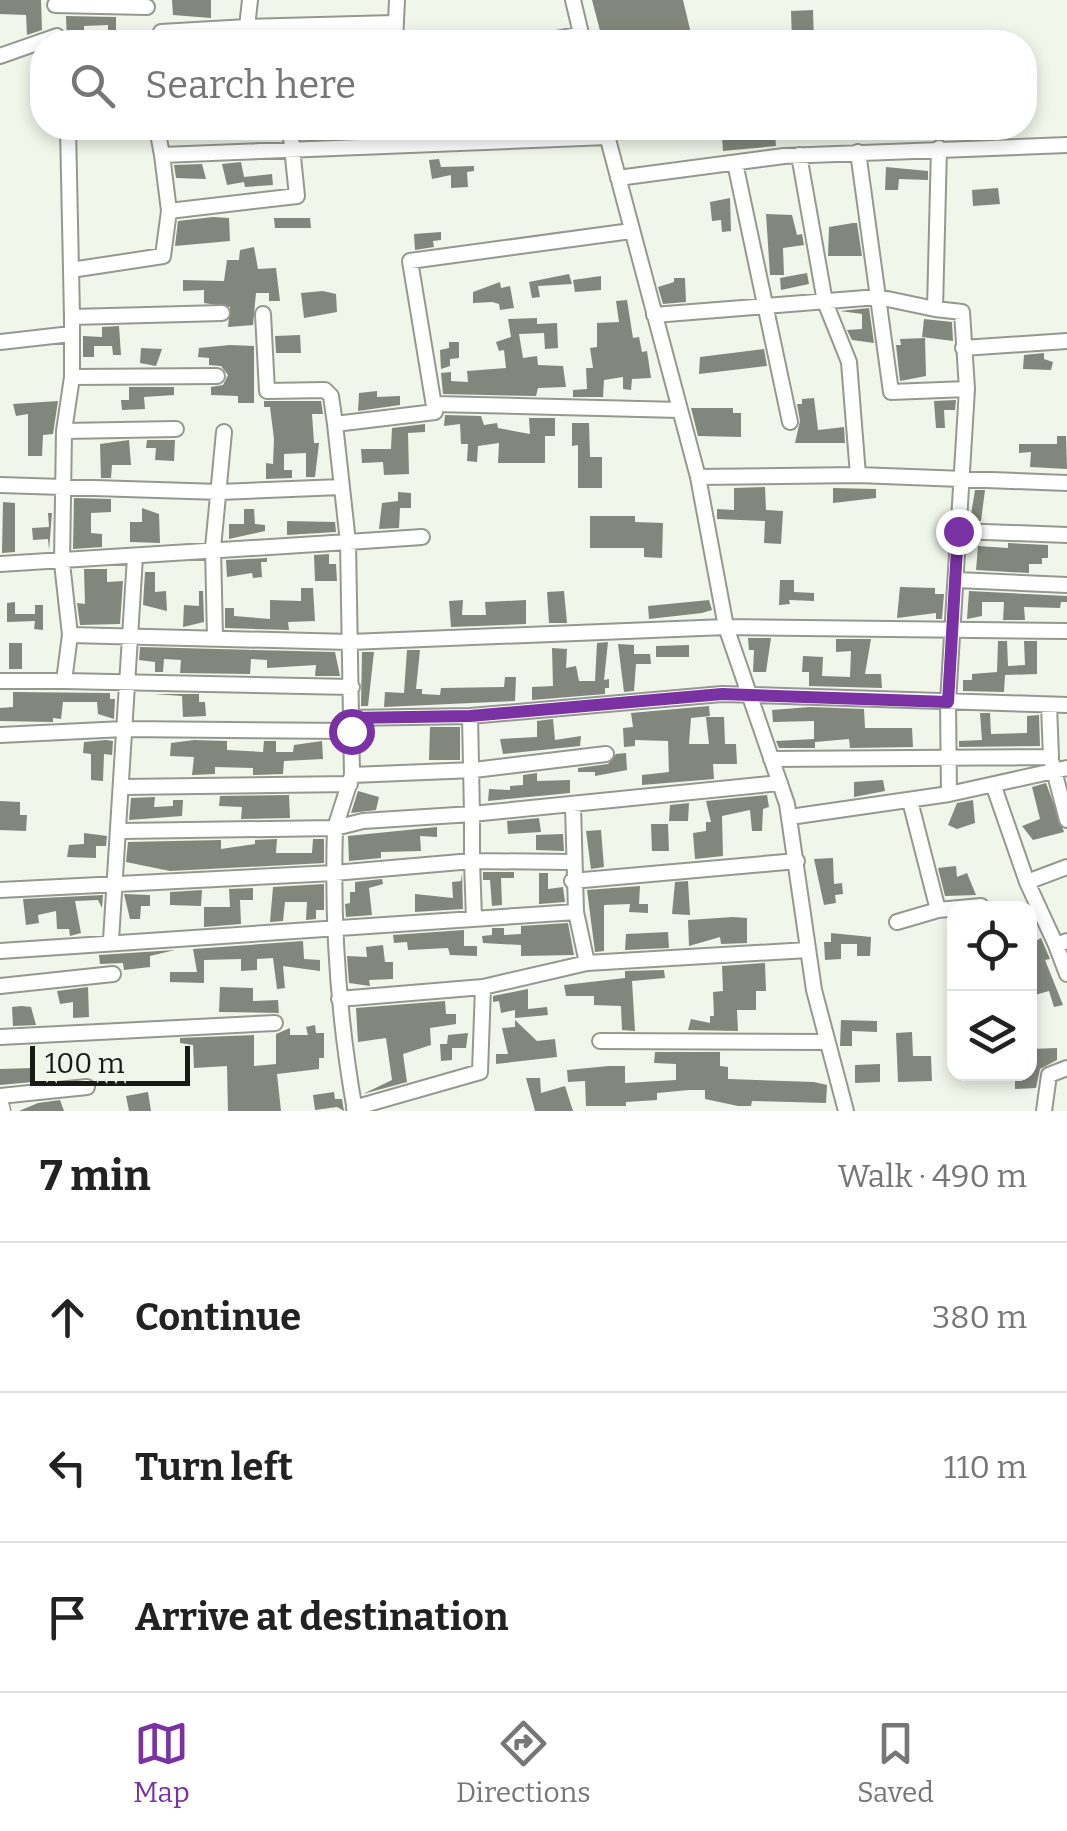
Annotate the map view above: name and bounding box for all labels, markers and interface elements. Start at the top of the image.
search box [30,30,1037,140]
icon: search [65,58,120,113]
text: Search here [145,62,356,108]
route end [936,509,982,555]
route start [329,709,375,755]
map controls [947,901,1037,1081]
button: locate [947,901,1037,991]
button: layers [947,991,1037,1081]
scale bar [30,1041,190,1086]
text: 100 m [45,1047,125,1080]
text: 7 min [40,1151,151,1201]
text: Walk · 490 m [838,1157,1027,1195]
icon: ahead [40,1290,95,1345]
text: Continue [135,1294,301,1340]
text: 380 m [932,1298,1027,1336]
icon: left [40,1440,95,1495]
text: Turn left [135,1444,293,1490]
text: 110 m [944,1448,1027,1486]
icon: arrive [40,1590,95,1645]
text: Arrive at destination [135,1594,508,1640]
tab: Map [133,1716,190,1809]
tab: Directions [456,1716,591,1809]
tab: Saved [857,1716,934,1809]

